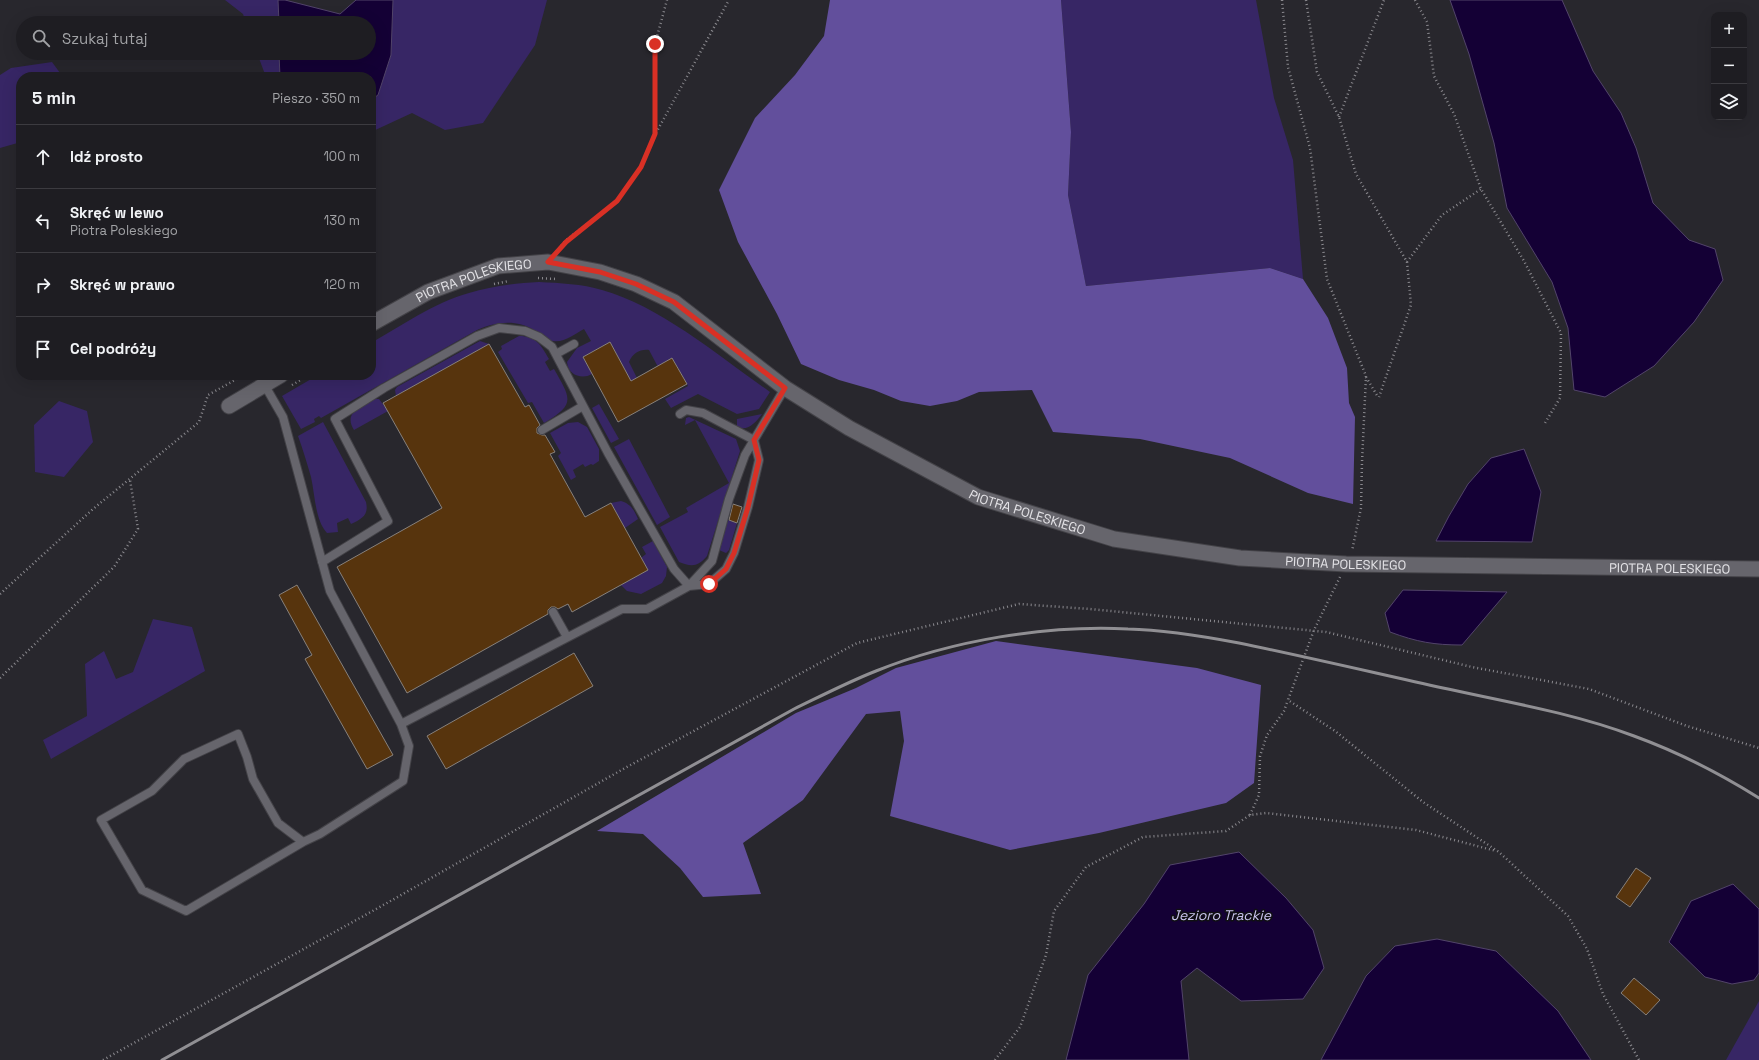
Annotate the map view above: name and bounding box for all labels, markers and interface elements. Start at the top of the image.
map controls [1711,12,1747,120]
button: + [1711,12,1747,48]
search box [16,16,376,60]
icon: search [30,27,52,49]
text: Szukaj tutaj [62,29,148,48]
route end [646,35,664,53]
button: − [1711,48,1747,84]
button: layers [1711,84,1747,120]
text: 5 min [32,87,76,109]
text: Pieszo · 350 m [272,90,360,107]
icon: ahead [32,146,54,168]
text: Idź prosto [70,147,143,166]
text: 100 m [323,148,360,165]
text: Skręć w lewo [70,203,164,222]
icon: left [32,210,54,232]
text: 130 m [324,212,360,229]
text: Piotra Poleskiego [70,222,178,239]
street label: PIOTRA POLESKIEGO [413,255,532,306]
icon: right [32,274,54,296]
text: Skręć w prawo [70,275,175,294]
text: 120 m [324,276,360,293]
icon: arrive [32,338,54,360]
text: Cel podróży [70,339,156,358]
street label: PIOTRA POLESKIEGO [966,486,1088,539]
street label: PIOTRA POLESKIEGO [1285,553,1406,574]
street label: PIOTRA POLESKIEGO [1609,559,1730,578]
route start [700,575,718,593]
water label: Jezioro Trackie [1171,906,1272,924]

